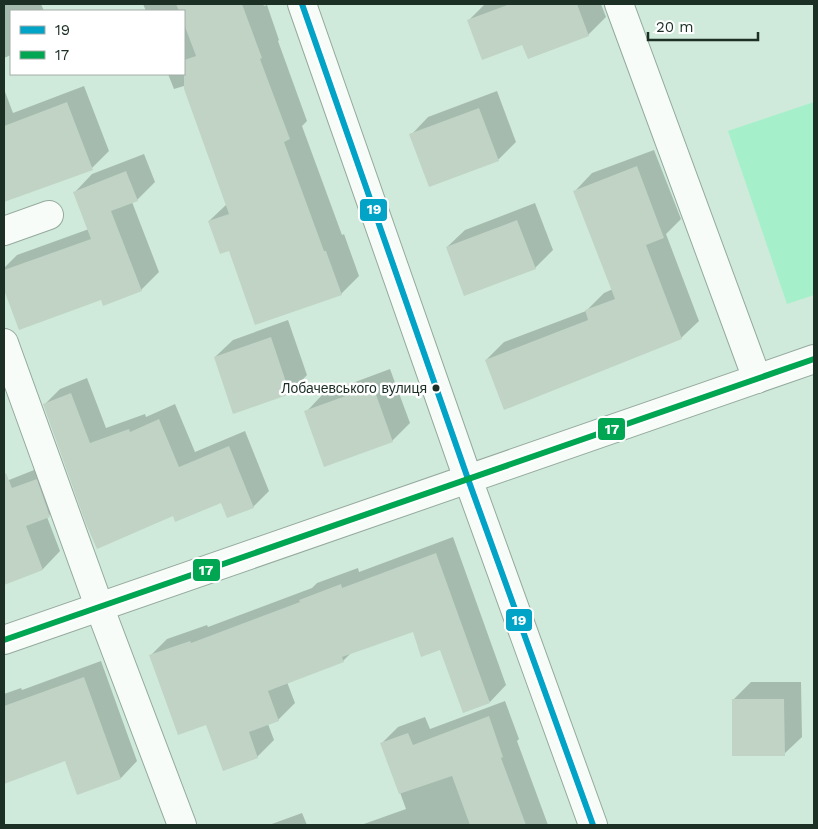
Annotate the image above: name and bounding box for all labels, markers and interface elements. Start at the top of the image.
legend [10,10,185,75]
scale bar [648,10,758,42]
text: 20 m [656,18,694,36]
text: 19 [55,21,70,39]
text: 17 [55,46,69,64]
line badge: 19 [359,198,388,222]
text: 19 [367,201,381,217]
place label: Лобачевського вулиця [281,380,427,396]
marker: Лобачевського вулиця [431,383,441,393]
line badge: 17 [597,417,626,441]
text: 17 [605,421,620,437]
line badge: 17 [192,558,221,582]
text: 17 [199,562,214,578]
line badge: 19 [505,608,533,632]
text: 19 [512,612,526,628]

